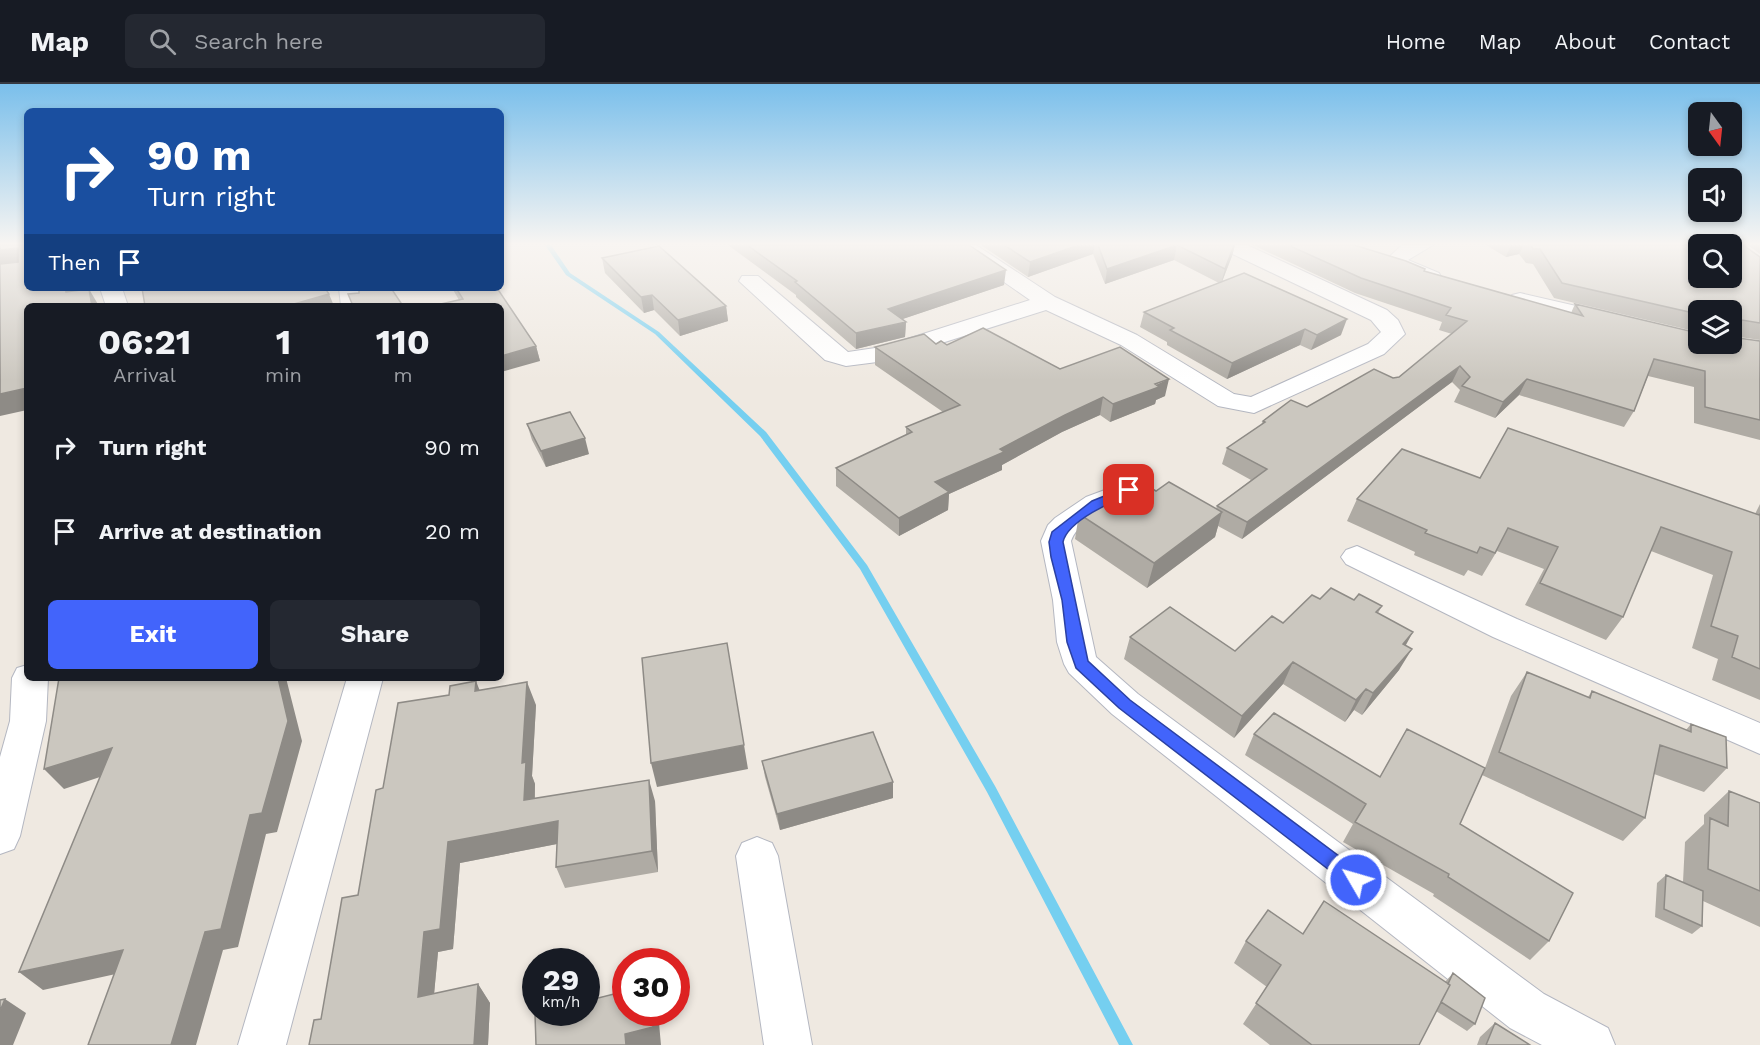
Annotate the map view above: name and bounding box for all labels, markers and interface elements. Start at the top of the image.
search box [125,14,545,68]
text: Map [30,25,89,58]
icon: search [146,25,179,58]
text: Search here [194,29,323,54]
text: Home [1386,29,1446,54]
text: Map [1479,29,1522,54]
text: About [1555,29,1616,54]
text: Contact [1649,29,1730,54]
north arrow [1688,102,1742,156]
map controls [1688,102,1742,354]
text: 90 m [147,131,251,180]
icon: right [48,132,126,210]
button: sound [1688,168,1742,222]
text: Turn right [147,181,276,213]
button: search [1688,234,1742,288]
icon: arrive [113,246,146,279]
text: Then [48,250,101,275]
button: layers [1688,300,1742,354]
text: 06:21 [98,321,191,363]
text: 1 [276,321,291,363]
text: 110 [376,321,430,363]
text: Arrival [113,363,176,387]
text: min [265,363,302,387]
text: m [393,363,412,387]
icon: right [48,431,81,464]
text: Turn right [99,435,206,460]
text: 90 m [424,435,480,460]
pin [1103,464,1154,515]
icon: arrive [1112,473,1145,506]
icon: arrive [48,515,81,548]
text: Arrive at destination [99,519,322,544]
text: 20 m [425,519,480,544]
button: Exit [48,600,258,669]
button: Share [270,600,480,669]
position arrow [1324,848,1388,912]
speed limit sign: 30 [612,948,690,1026]
text: 29 [543,962,579,997]
text: km/h [542,993,580,1011]

